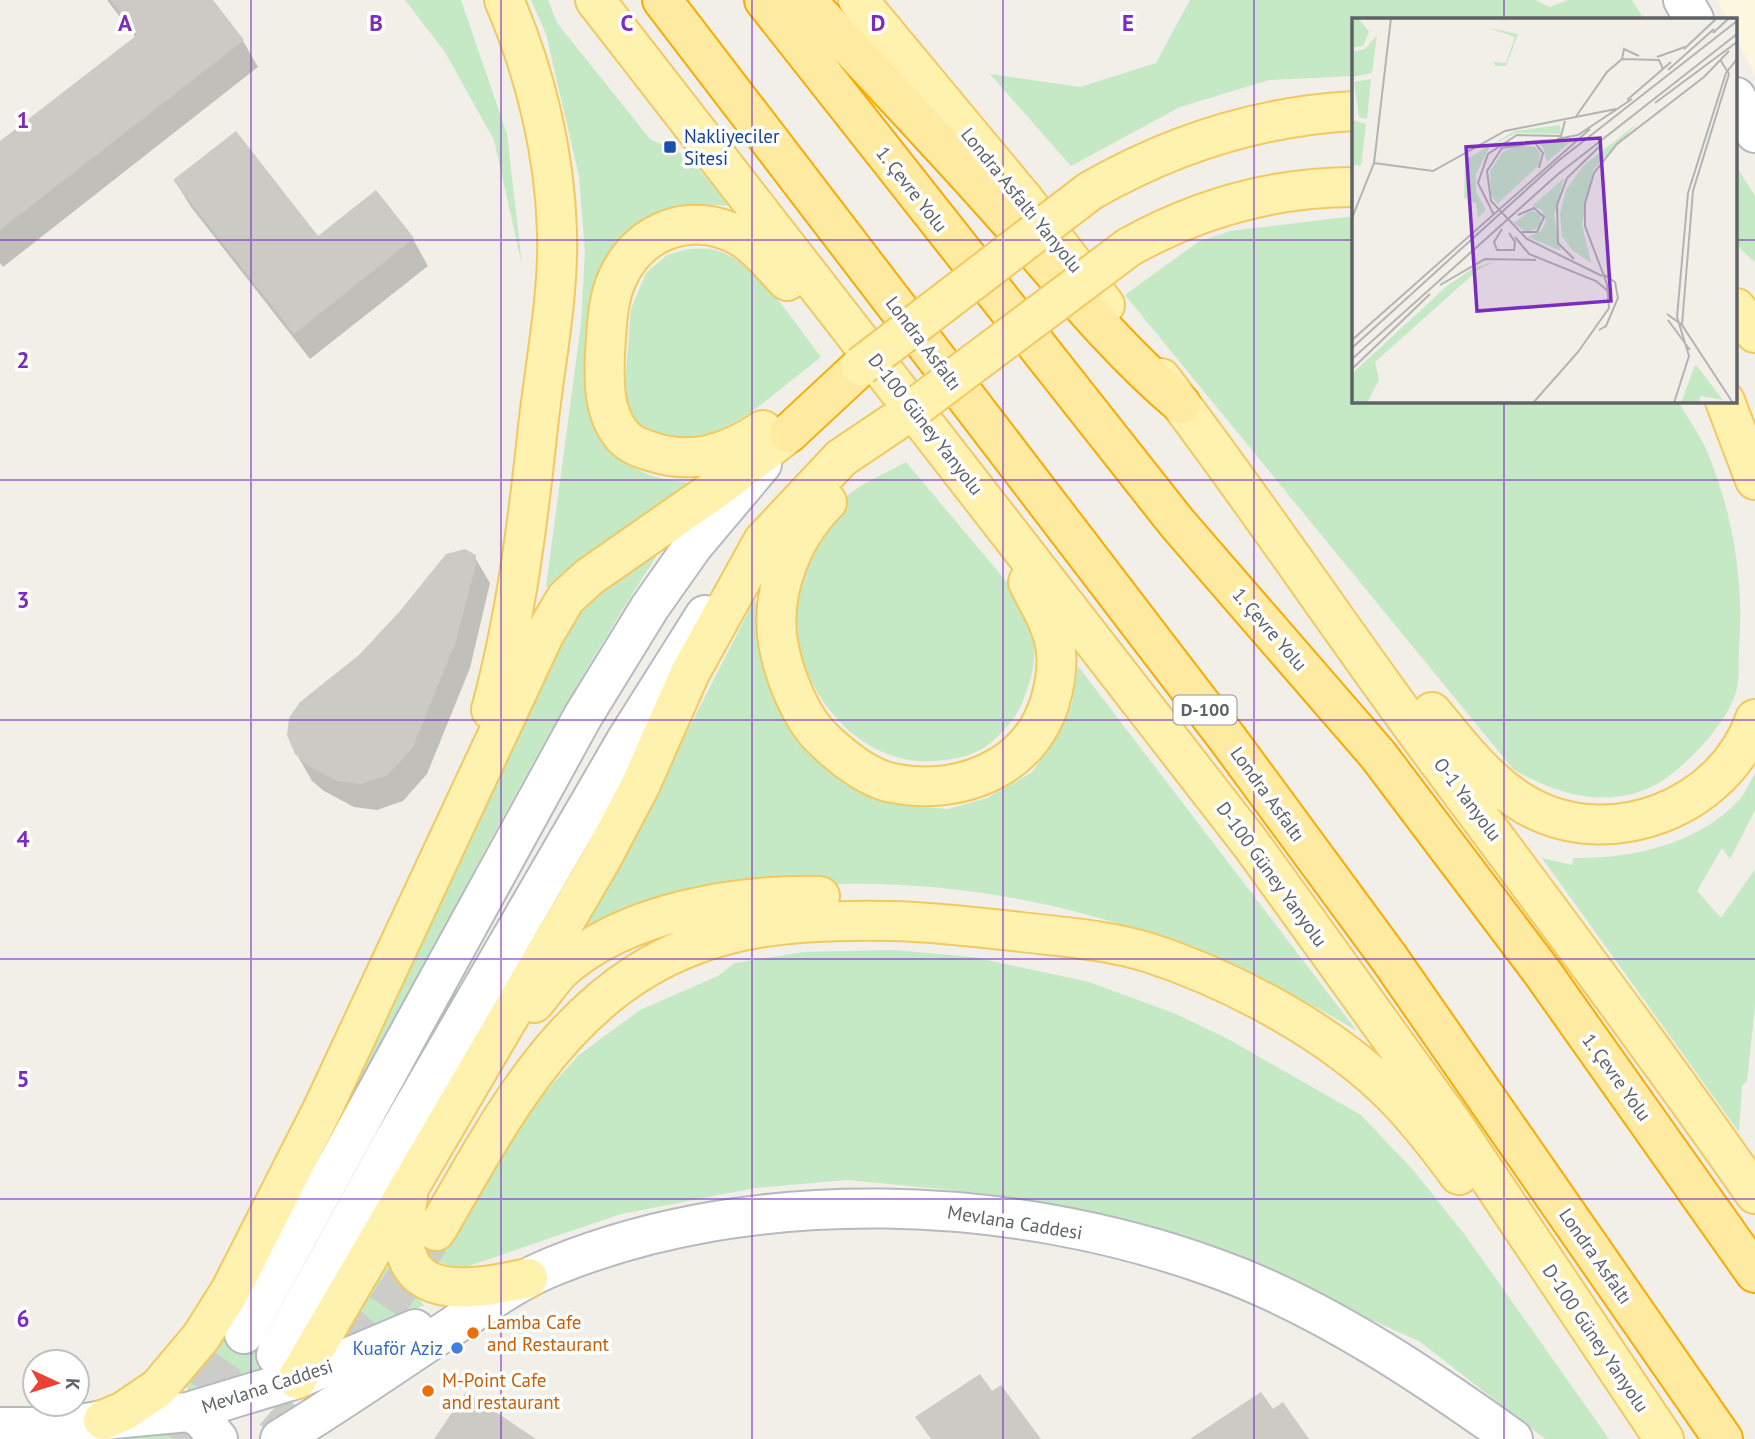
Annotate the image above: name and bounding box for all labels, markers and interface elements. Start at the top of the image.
text: A [118,8,132,37]
text: B [369,8,383,37]
text: C [621,8,634,37]
text: D [871,8,885,37]
text: E [1122,8,1134,37]
inset map [1352,18,1738,402]
text: 1 [16,105,30,134]
street label: Londra Asfaltı Yanyolu [956,123,1088,277]
place label: Nakliyeciler Sitesi [684,124,780,170]
marker: Nakliyeciler Sitesi [662,139,678,155]
street label: 1. Çevre Yolu [871,141,953,237]
street label: Londra Asfaltı [881,291,967,395]
text: 2 [16,345,30,374]
street label: D-100 Güney Yanyolu [863,348,989,500]
street label: 1. Çevre Yolu [1227,583,1313,675]
text: 3 [16,585,30,614]
road number: D-100 [1174,696,1236,724]
street label: Londra Asfaltı [1226,742,1310,846]
street label: O-1 Yanyolu [1429,752,1507,846]
street label: D-100 Güney Yanyolu [1211,797,1333,951]
text: 4 [16,824,30,853]
street label: 1. Çevre Yolu [1577,1029,1657,1125]
text: 5 [16,1064,30,1093]
street label: Mevlana Caddesi [946,1199,1084,1245]
street label: Londra Asfaltı [1554,1203,1638,1309]
street label: D-100 Güney Yanyolu [1538,1259,1654,1417]
text: 6 [16,1304,30,1333]
place label: Lamba Cafe and Restaurant [487,1310,610,1356]
marker: Lamba Cafe and Restaurant [465,1325,481,1341]
place label: Kuaför Aziz [353,1336,443,1360]
marker: Kuaför Aziz [449,1340,465,1356]
north arrow [21,1348,91,1418]
street label: Mevlana Caddesi [198,1354,336,1418]
place label: M-Point Cafe and restaurant [442,1368,561,1414]
text: K [61,1377,85,1391]
marker: M-Point Cafe and restaurant [420,1383,436,1399]

